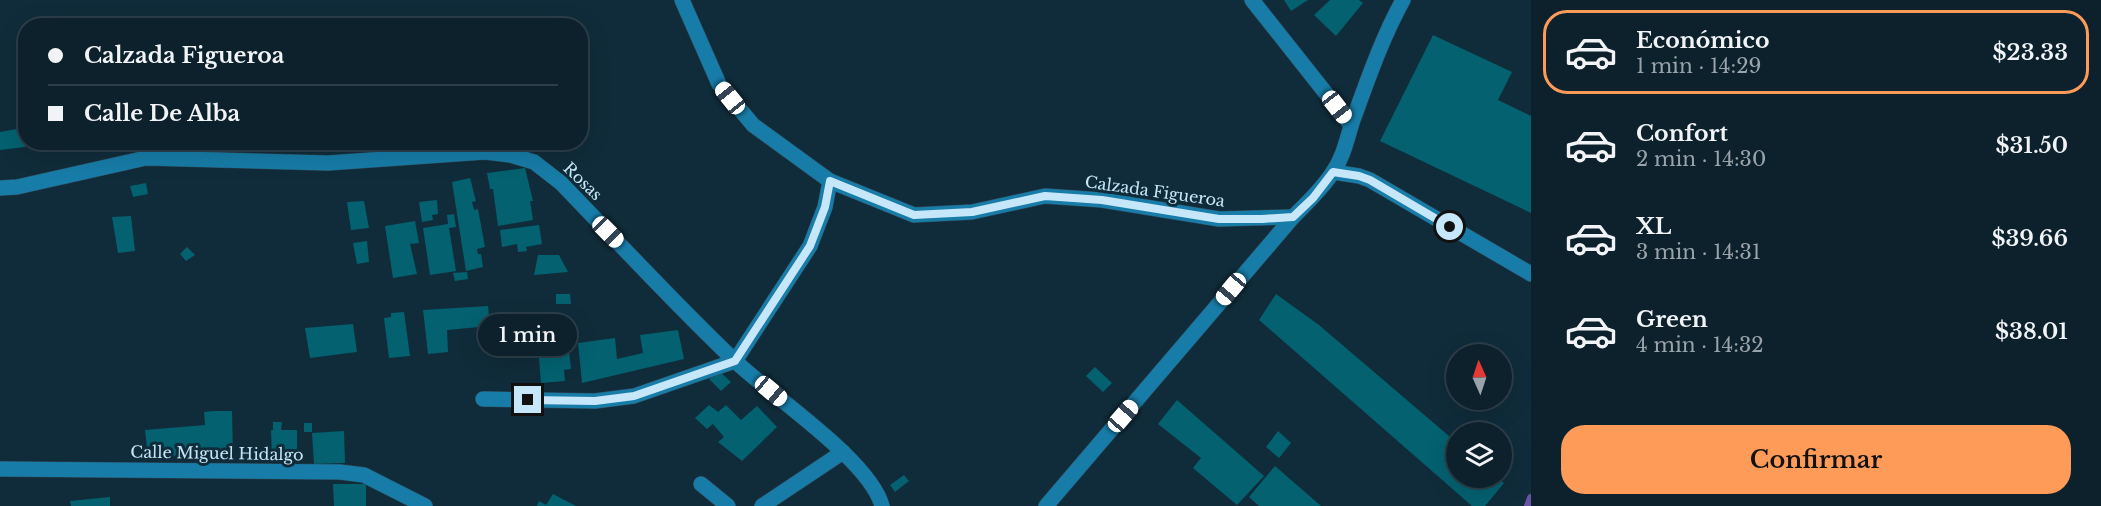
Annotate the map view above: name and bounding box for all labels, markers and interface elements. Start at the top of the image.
icon: car [1564,25,1618,79]
text: Económico [1636,27,1769,54]
text: $23.33 [1993,39,2068,66]
text: Calzada Figueroa [84,42,284,69]
text: 1 min · 14:29 [1636,54,1761,78]
car [712,78,748,118]
car [1319,87,1355,127]
text: Calle De Alba [84,100,240,127]
icon: car [1564,118,1618,172]
text: Confort [1636,120,1728,147]
text: $31.50 [1995,132,2068,159]
text: 2 min · 14:30 [1636,147,1766,171]
street label: Rosas [559,158,607,204]
street label: Calzada Figueroa [1084,171,1226,211]
icon: car [1564,211,1618,265]
car [589,213,627,251]
route start [1436,213,1463,240]
text: XL [1636,213,1671,240]
text: $39.66 [1991,225,2068,252]
text: 3 min · 14:31 [1636,240,1761,264]
car [1213,269,1249,309]
icon: car [1564,304,1618,358]
text: Green [1636,306,1708,333]
callout: 1 min [478,313,578,355]
text: $38.01 [1995,318,2068,345]
text: 1 min [499,323,556,347]
text: 4 min · 14:32 [1636,333,1764,357]
north arrow [1446,344,1512,410]
map controls [1446,344,1512,488]
car [751,373,791,409]
route end [514,386,541,413]
car [1104,397,1142,435]
button: layers [1446,422,1512,488]
button: Confirmar [1561,425,2071,494]
street label: Calle Miguel Hidalgo [130,441,304,465]

